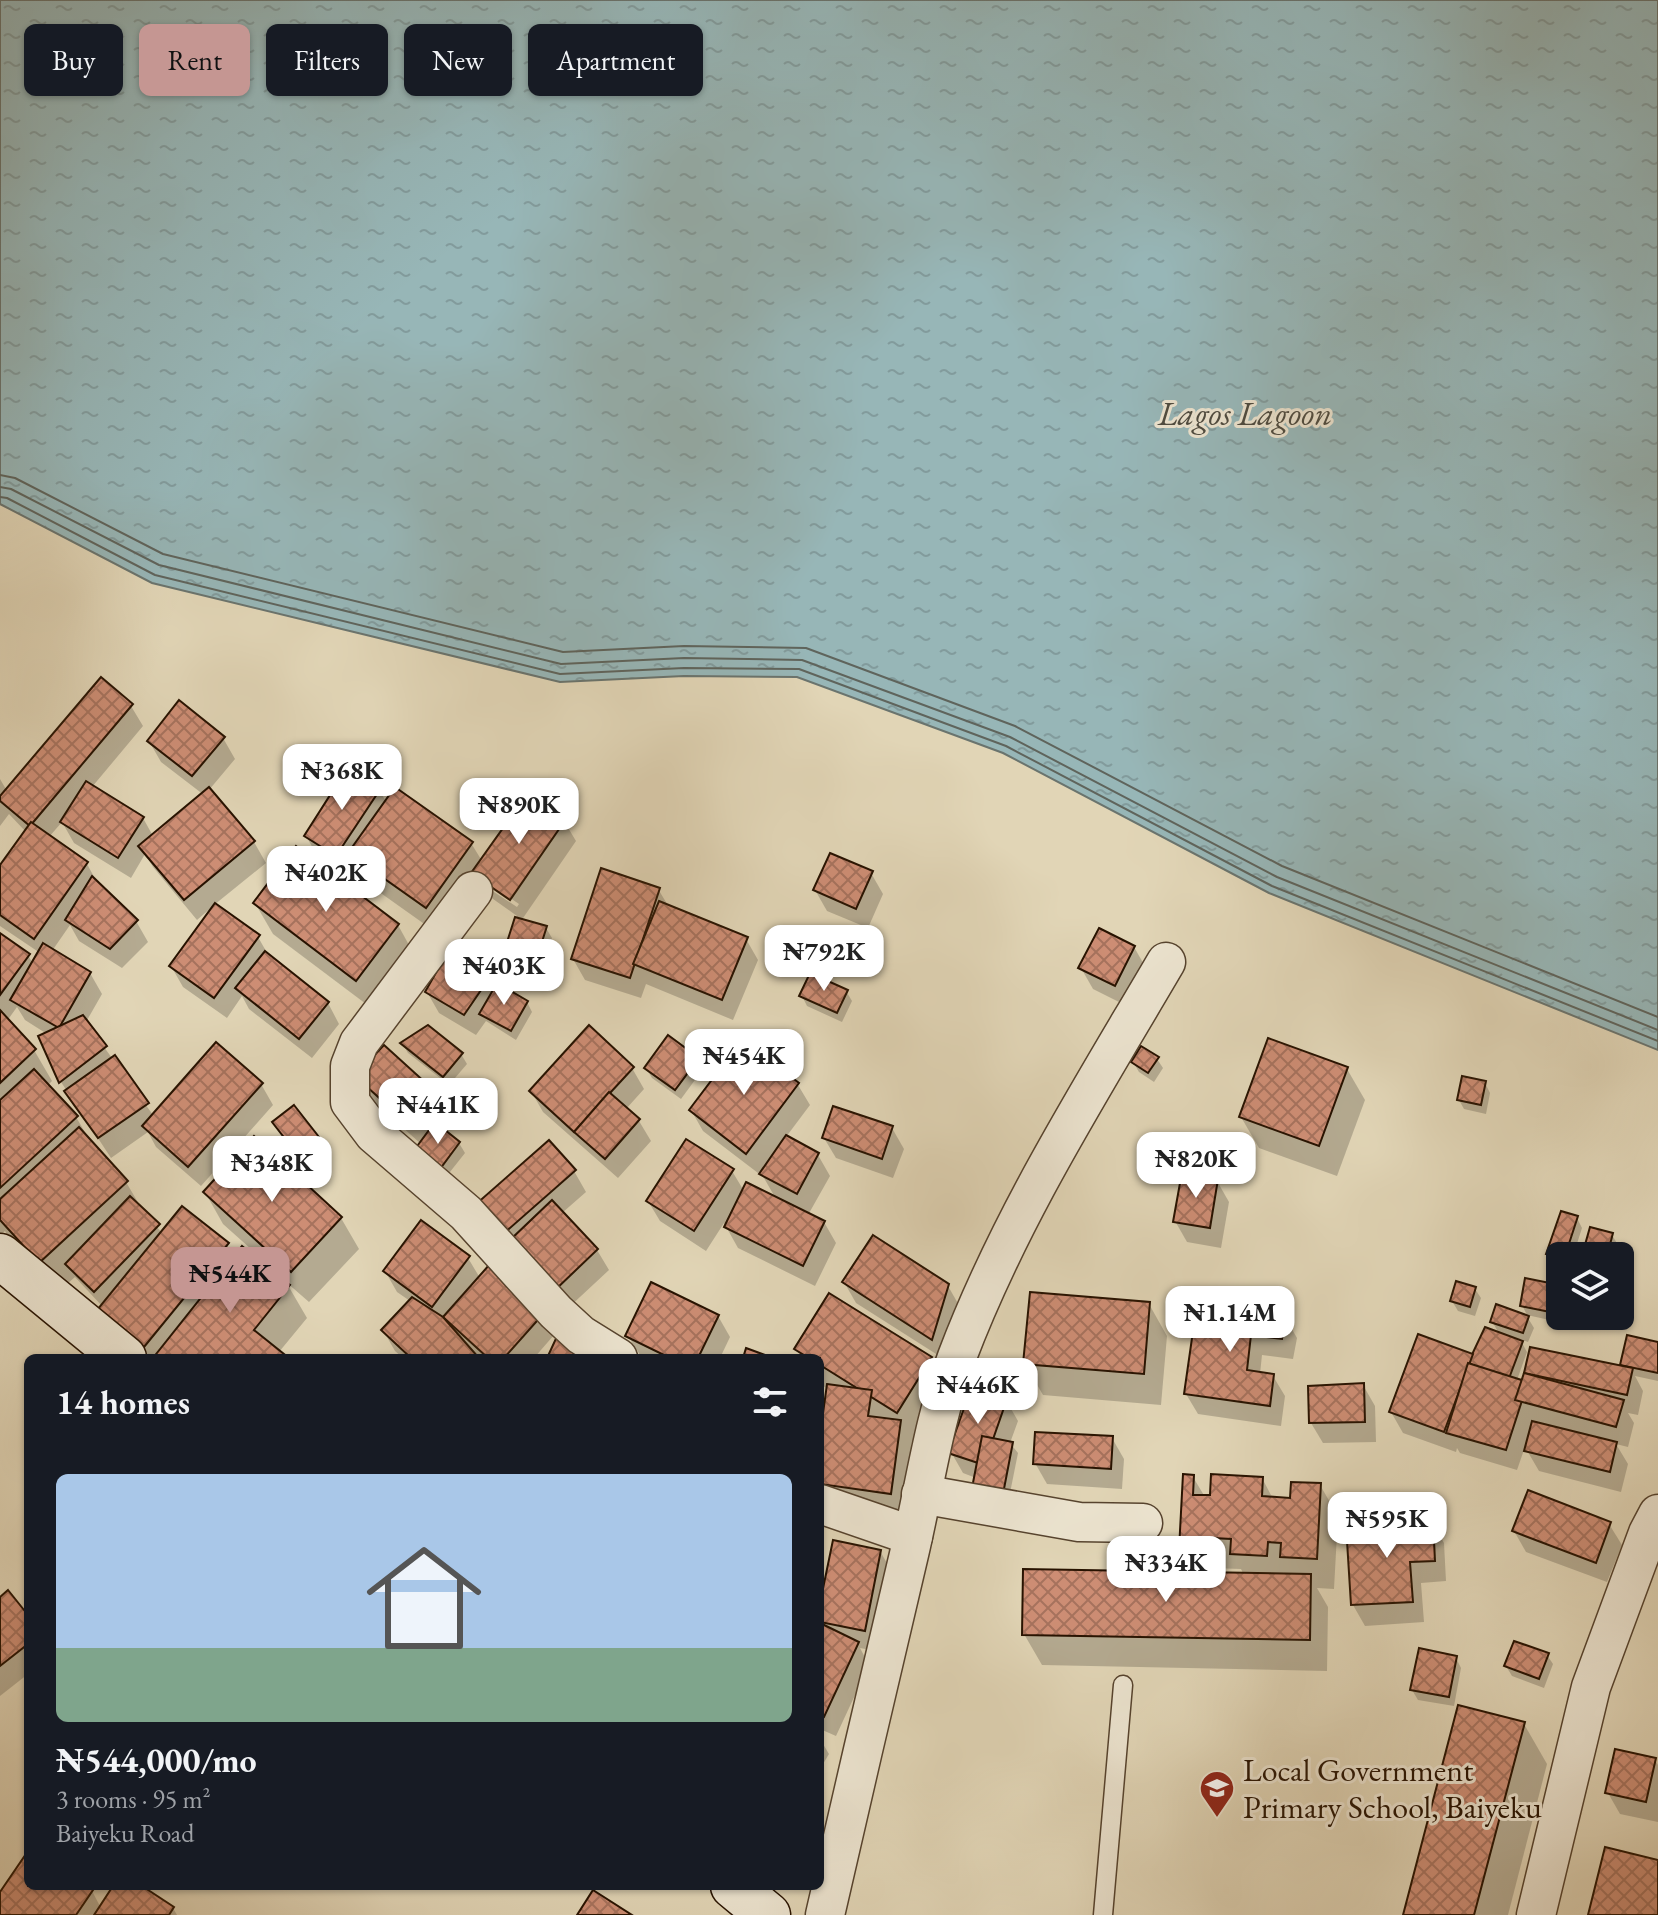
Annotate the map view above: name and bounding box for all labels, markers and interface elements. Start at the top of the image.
chip: Buy [24,24,123,96]
chip: Rent [139,24,250,96]
chip: Filters [266,24,388,96]
chip: New [404,24,512,96]
chip: Apartment [528,24,703,96]
water label: Lagos Lagoon [1157,391,1332,435]
pin: ₦368K [286,744,398,812]
text: ₦368K [301,753,383,787]
pin: ₦890K [463,778,575,846]
text: ₦890K [478,787,560,821]
pin: ₦402K [270,846,382,914]
text: ₦402K [285,855,367,889]
pin: ₦792K [768,925,880,993]
text: ₦792K [783,934,865,968]
pin: ₦403K [448,939,560,1007]
text: ₦403K [463,948,545,982]
pin: ₦454K [688,1029,800,1097]
text: ₦454K [703,1038,785,1072]
pin: ₦441K [382,1078,494,1146]
text: ₦441K [397,1087,479,1121]
pin: ₦820K [1140,1132,1252,1200]
pin: ₦348K [216,1136,328,1204]
text: ₦820K [1155,1141,1237,1175]
text: ₦348K [231,1145,313,1179]
map controls [1546,1242,1634,1330]
button: layers [1546,1242,1634,1330]
pin: ₦544K [174,1247,286,1315]
text: ₦544K [189,1256,271,1290]
pin: ₦1.14M [1165,1286,1295,1354]
text: ₦1.14M [1183,1295,1277,1329]
pin: ₦446K [922,1358,1034,1426]
text: ₦446K [937,1367,1019,1401]
text: 14 homes [56,1380,190,1424]
icon: filters [748,1380,792,1424]
pin: ₦595K [1331,1492,1443,1560]
text: ₦595K [1346,1501,1428,1535]
icon: home [352,1526,496,1670]
pin: ₦334K [1110,1536,1222,1604]
text: ₦334K [1125,1545,1207,1579]
text: ₦544,000/mo [56,1738,257,1782]
place label: Local Government Primary School, Baiyeku [1243,1749,1542,1828]
school or university icon: Local Government Primary School, Baiyeku [1198,1769,1236,1819]
text: 3 rooms · 95 m² [56,1782,211,1816]
text: Baiyeku Road [56,1816,194,1850]

